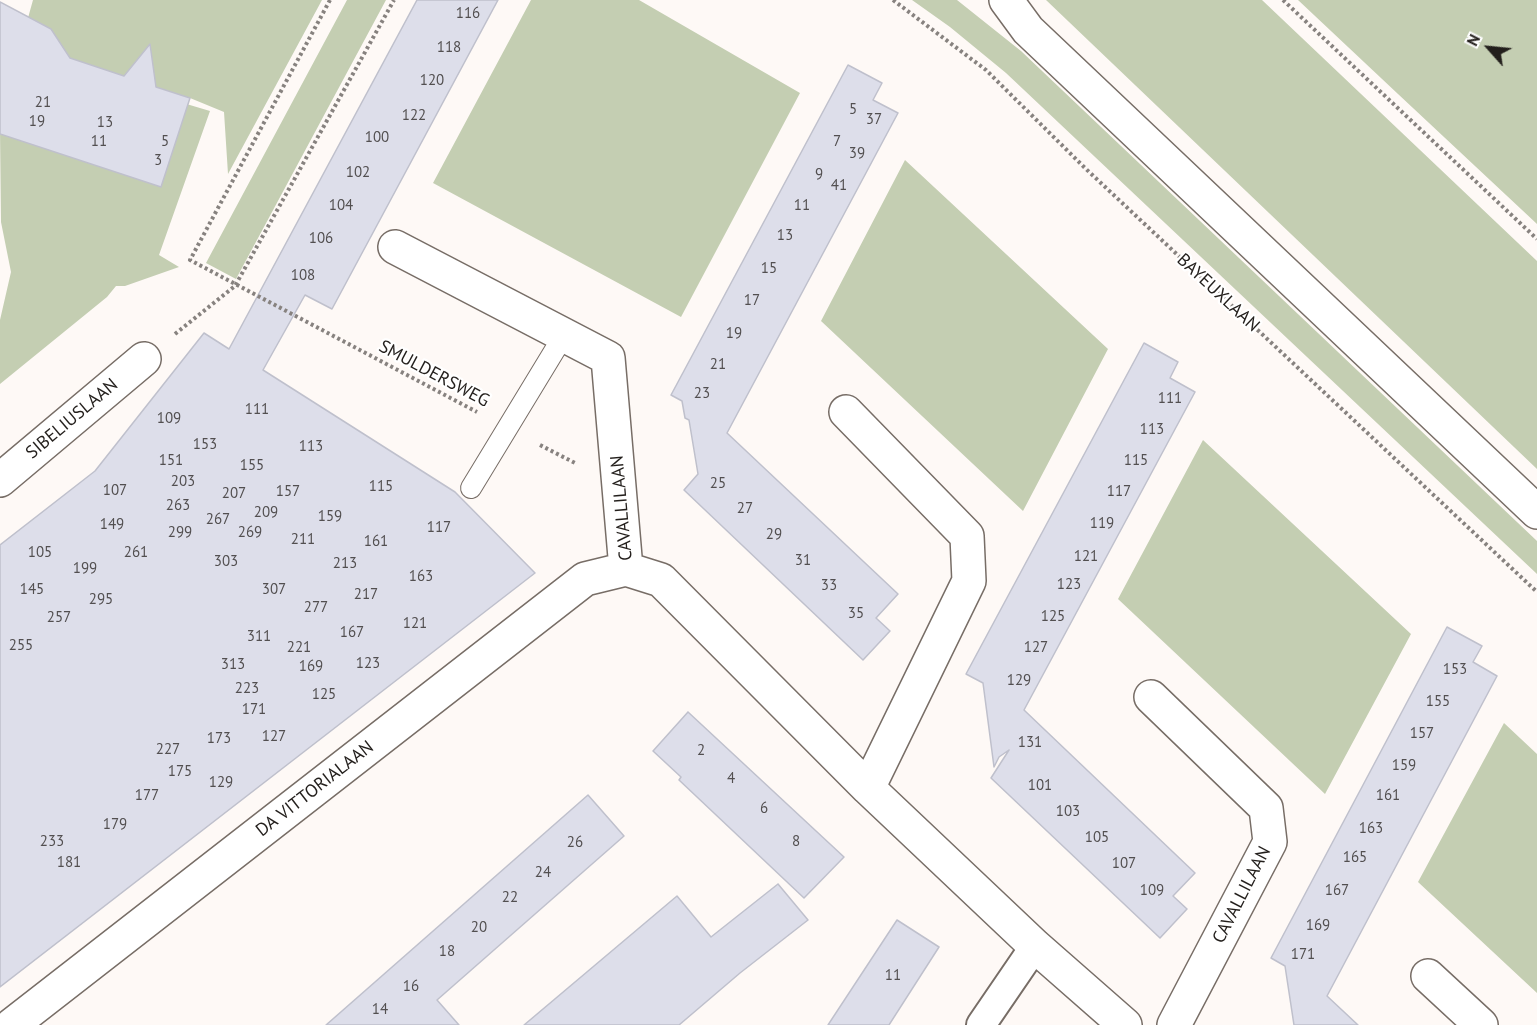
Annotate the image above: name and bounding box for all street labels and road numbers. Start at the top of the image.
street label: BAYEUXLAAN [1172,249,1264,337]
street label: SMULDERSWEG [375,336,493,412]
street label: SIBELIUSLAAN [22,374,122,464]
street label: CAVALLILAAN [607,454,637,562]
street label: DA VITTORIALAAN [252,736,378,842]
street label: CAVALLILAAN [1208,843,1276,947]

